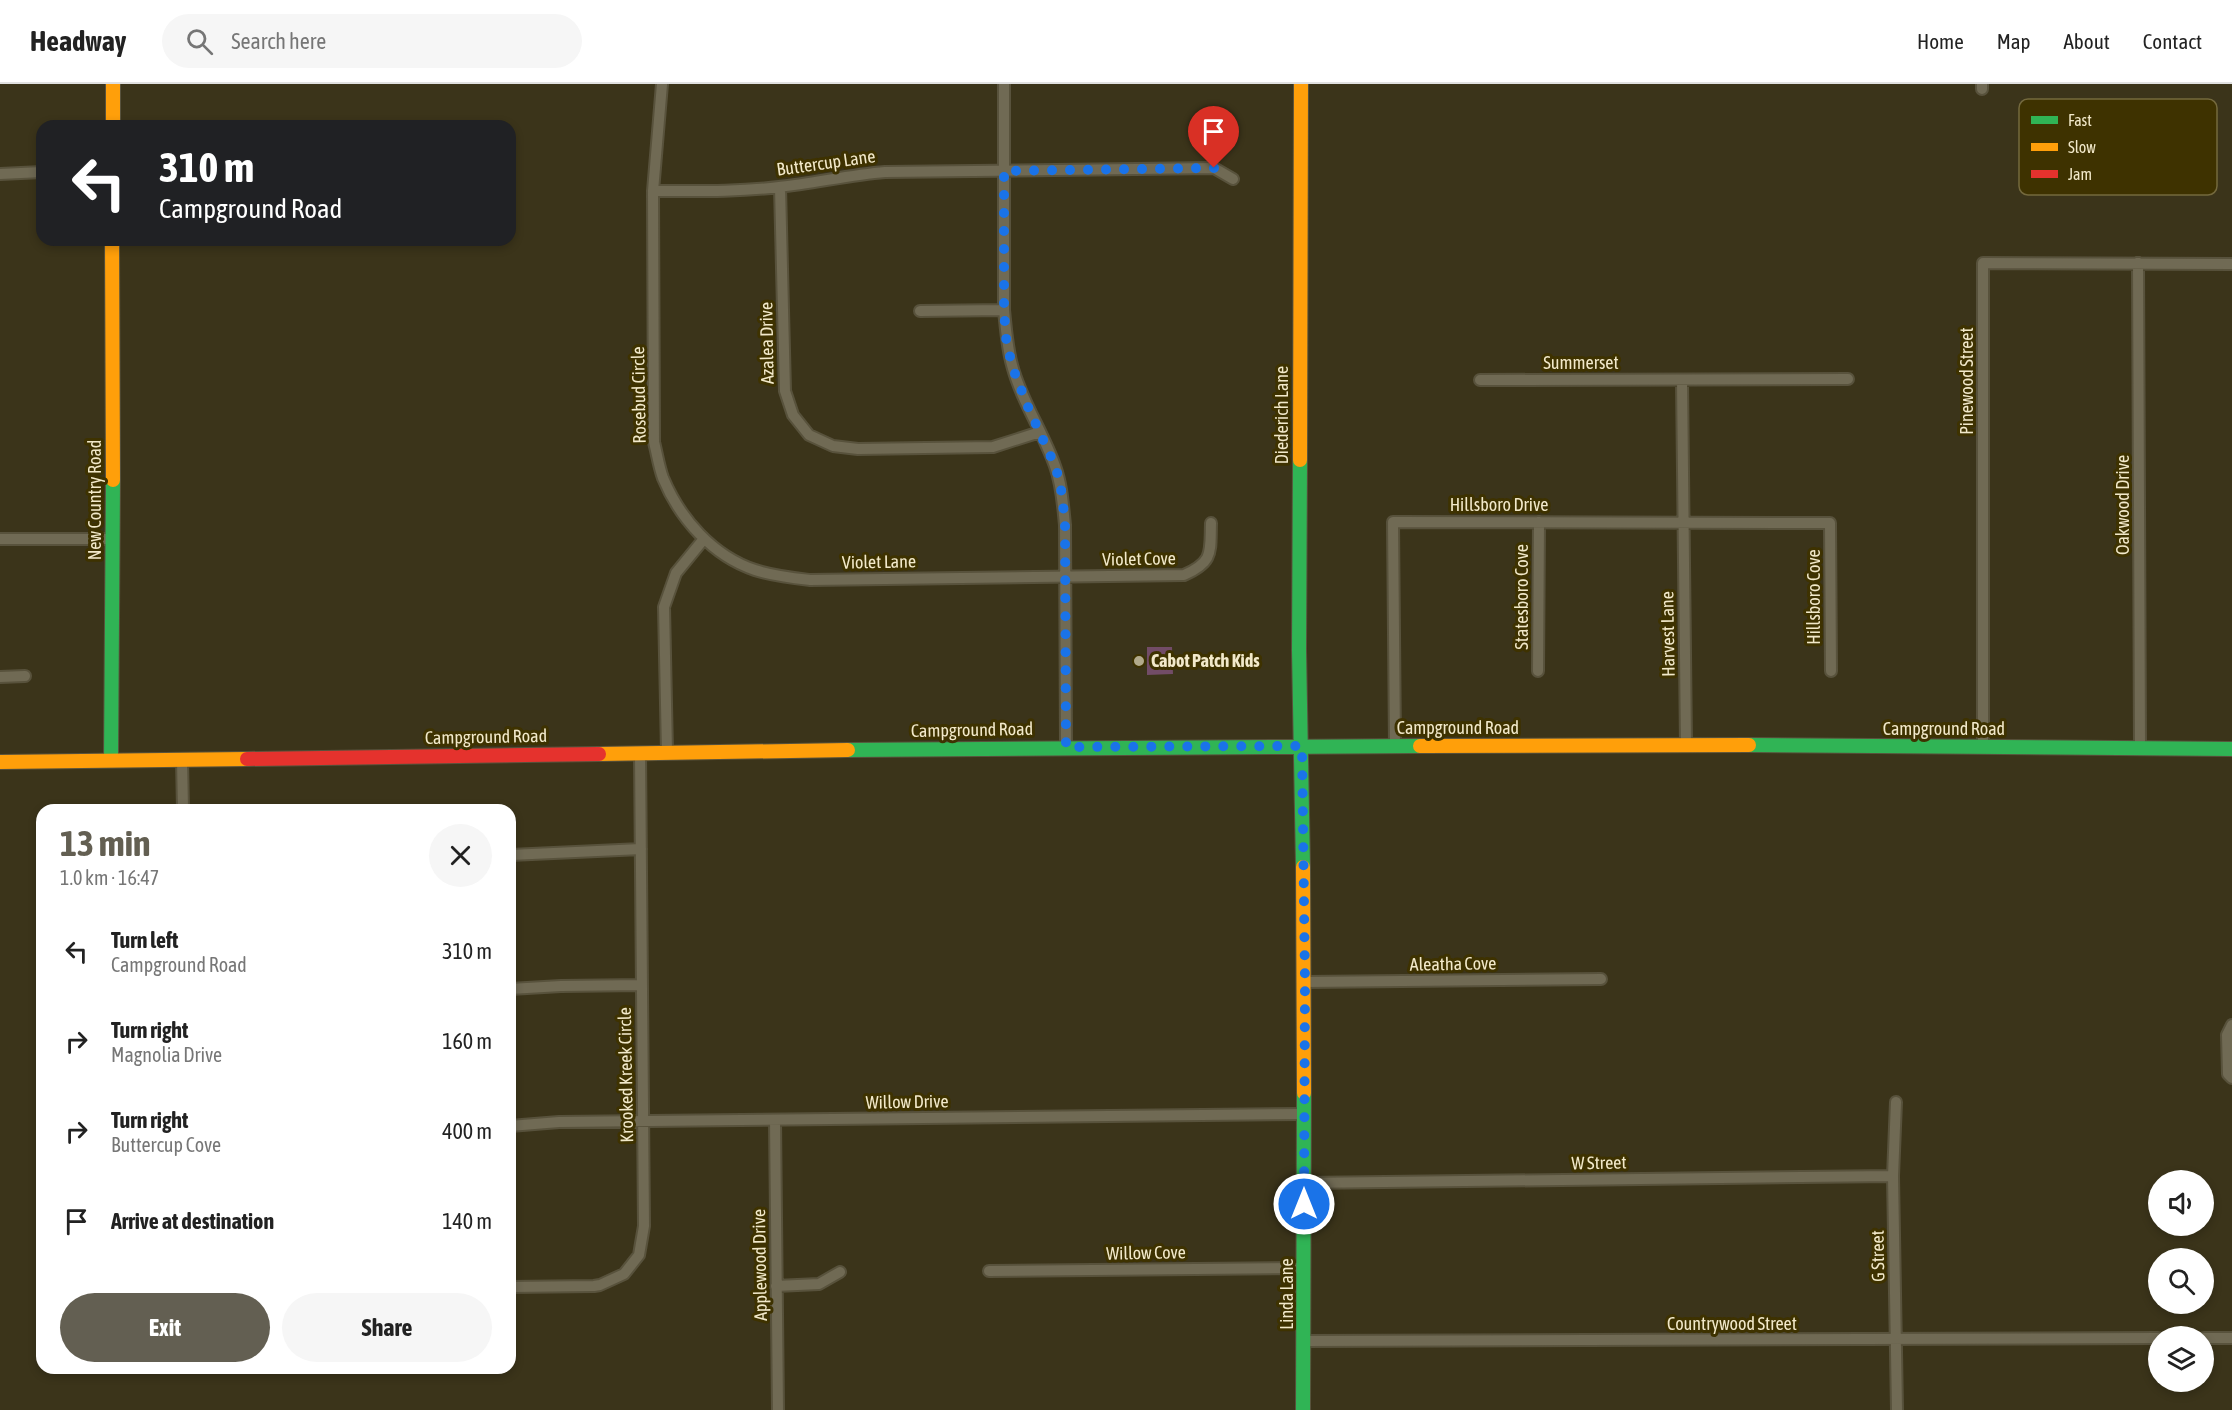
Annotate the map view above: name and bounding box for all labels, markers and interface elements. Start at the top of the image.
search box [162,14,582,68]
text: Headway [30,25,126,57]
icon: search [183,25,216,58]
text: Search here [231,28,326,54]
text: Home [1917,29,1964,53]
text: Map [1997,29,2031,53]
text: About [2064,29,2110,53]
text: Contact [2143,29,2202,53]
legend [2019,99,2217,195]
pin [1188,106,1239,168]
text: Fast [2068,111,2092,129]
icon: arrive [1197,115,1230,148]
text: Slow [2068,138,2096,156]
text: 310 m [159,143,254,191]
icon: left [60,144,138,222]
street label: Buttercup Lane [775,145,877,180]
text: Jam [2068,165,2092,183]
text: Campground Road [159,193,342,224]
street label: Azalea Drive [755,302,778,384]
street label: Pinewood Street [1956,327,1977,435]
street label: Rosebud Circle [627,346,650,444]
street label: Summerset [1543,352,1619,373]
street label: Diederich Lane [1271,366,1292,464]
street label: New Country Road [84,440,105,560]
street label: Oakwood Drive [2112,455,2133,555]
street label: Hillsboro Drive [1450,494,1548,515]
street label: Statesboro Cove [1511,544,1532,650]
street label: Violet Cove [1102,547,1176,570]
street label: Hillsboro Cove [1803,549,1824,645]
street label: Violet Lane [842,550,916,573]
street label: Harvest Lane [1656,591,1679,677]
place label: Cabot Patch Kids [1151,650,1260,671]
marker: Cabot Patch Kids [1132,654,1146,668]
street label: Campground Road [1397,717,1519,738]
street label: Campground Road [911,718,1033,741]
street label: Campground Road [1883,718,2005,739]
street label: Campground Road [425,725,547,748]
text: 13 min [60,822,150,864]
button: close [429,824,492,887]
text: 1.0 km · 16:47 [60,866,159,889]
text: Turn left [111,927,178,953]
icon: left [60,935,93,968]
text: 310 m [442,938,492,964]
street label: Aleatha Cove [1410,952,1496,975]
text: Campground Road [111,953,247,976]
street label: Krooked Kreek Circle [614,1007,637,1143]
text: Turn right [111,1017,188,1043]
icon: right [60,1025,93,1058]
text: 160 m [442,1028,492,1054]
text: Magnolia Drive [111,1043,222,1066]
street label: Willow Drive [865,1090,949,1113]
text: Turn right [111,1107,188,1133]
icon: right [60,1115,93,1148]
text: 400 m [442,1118,492,1144]
text: Buttercup Cove [111,1133,221,1156]
street label: W Street [1571,1152,1627,1173]
map controls [2148,1170,2214,1392]
button: sound [2148,1170,2214,1236]
position arrow [1272,1172,1336,1236]
icon: arrive [60,1205,93,1238]
text: Arrive at destination [111,1208,274,1234]
text: 140 m [442,1208,492,1234]
street label: Applewood Drive [748,1209,771,1321]
street label: G Street [1867,1230,1888,1282]
street label: Willow Cove [1106,1241,1186,1264]
button: search [2148,1248,2214,1314]
street label: Linda Lane [1276,1258,1297,1330]
button: Exit [60,1293,270,1362]
button: Share [282,1293,492,1362]
street label: Countrywood Street [1667,1313,1797,1334]
button: layers [2148,1326,2214,1392]

